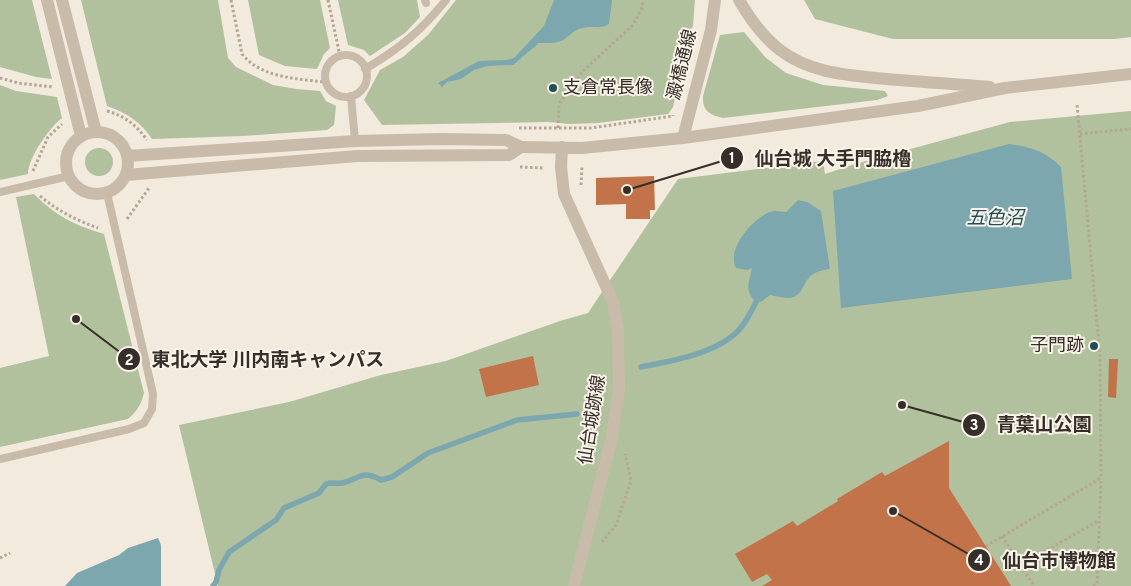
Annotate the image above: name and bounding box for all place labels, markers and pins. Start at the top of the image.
place label: 支倉常長像 [563,77,653,100]
marker: 支倉常長像 [547,82,559,94]
callout: 仙台城 大手門脇櫓 [719,141,921,175]
place label: 子門跡 [1030,335,1084,358]
marker: 子門跡 [1088,340,1100,352]
callout: 東北大学 川内南キャンパス [116,342,394,376]
callout: 青葉山公園 [961,408,1101,442]
callout: 仙台市博物館 [967,543,1126,577]

